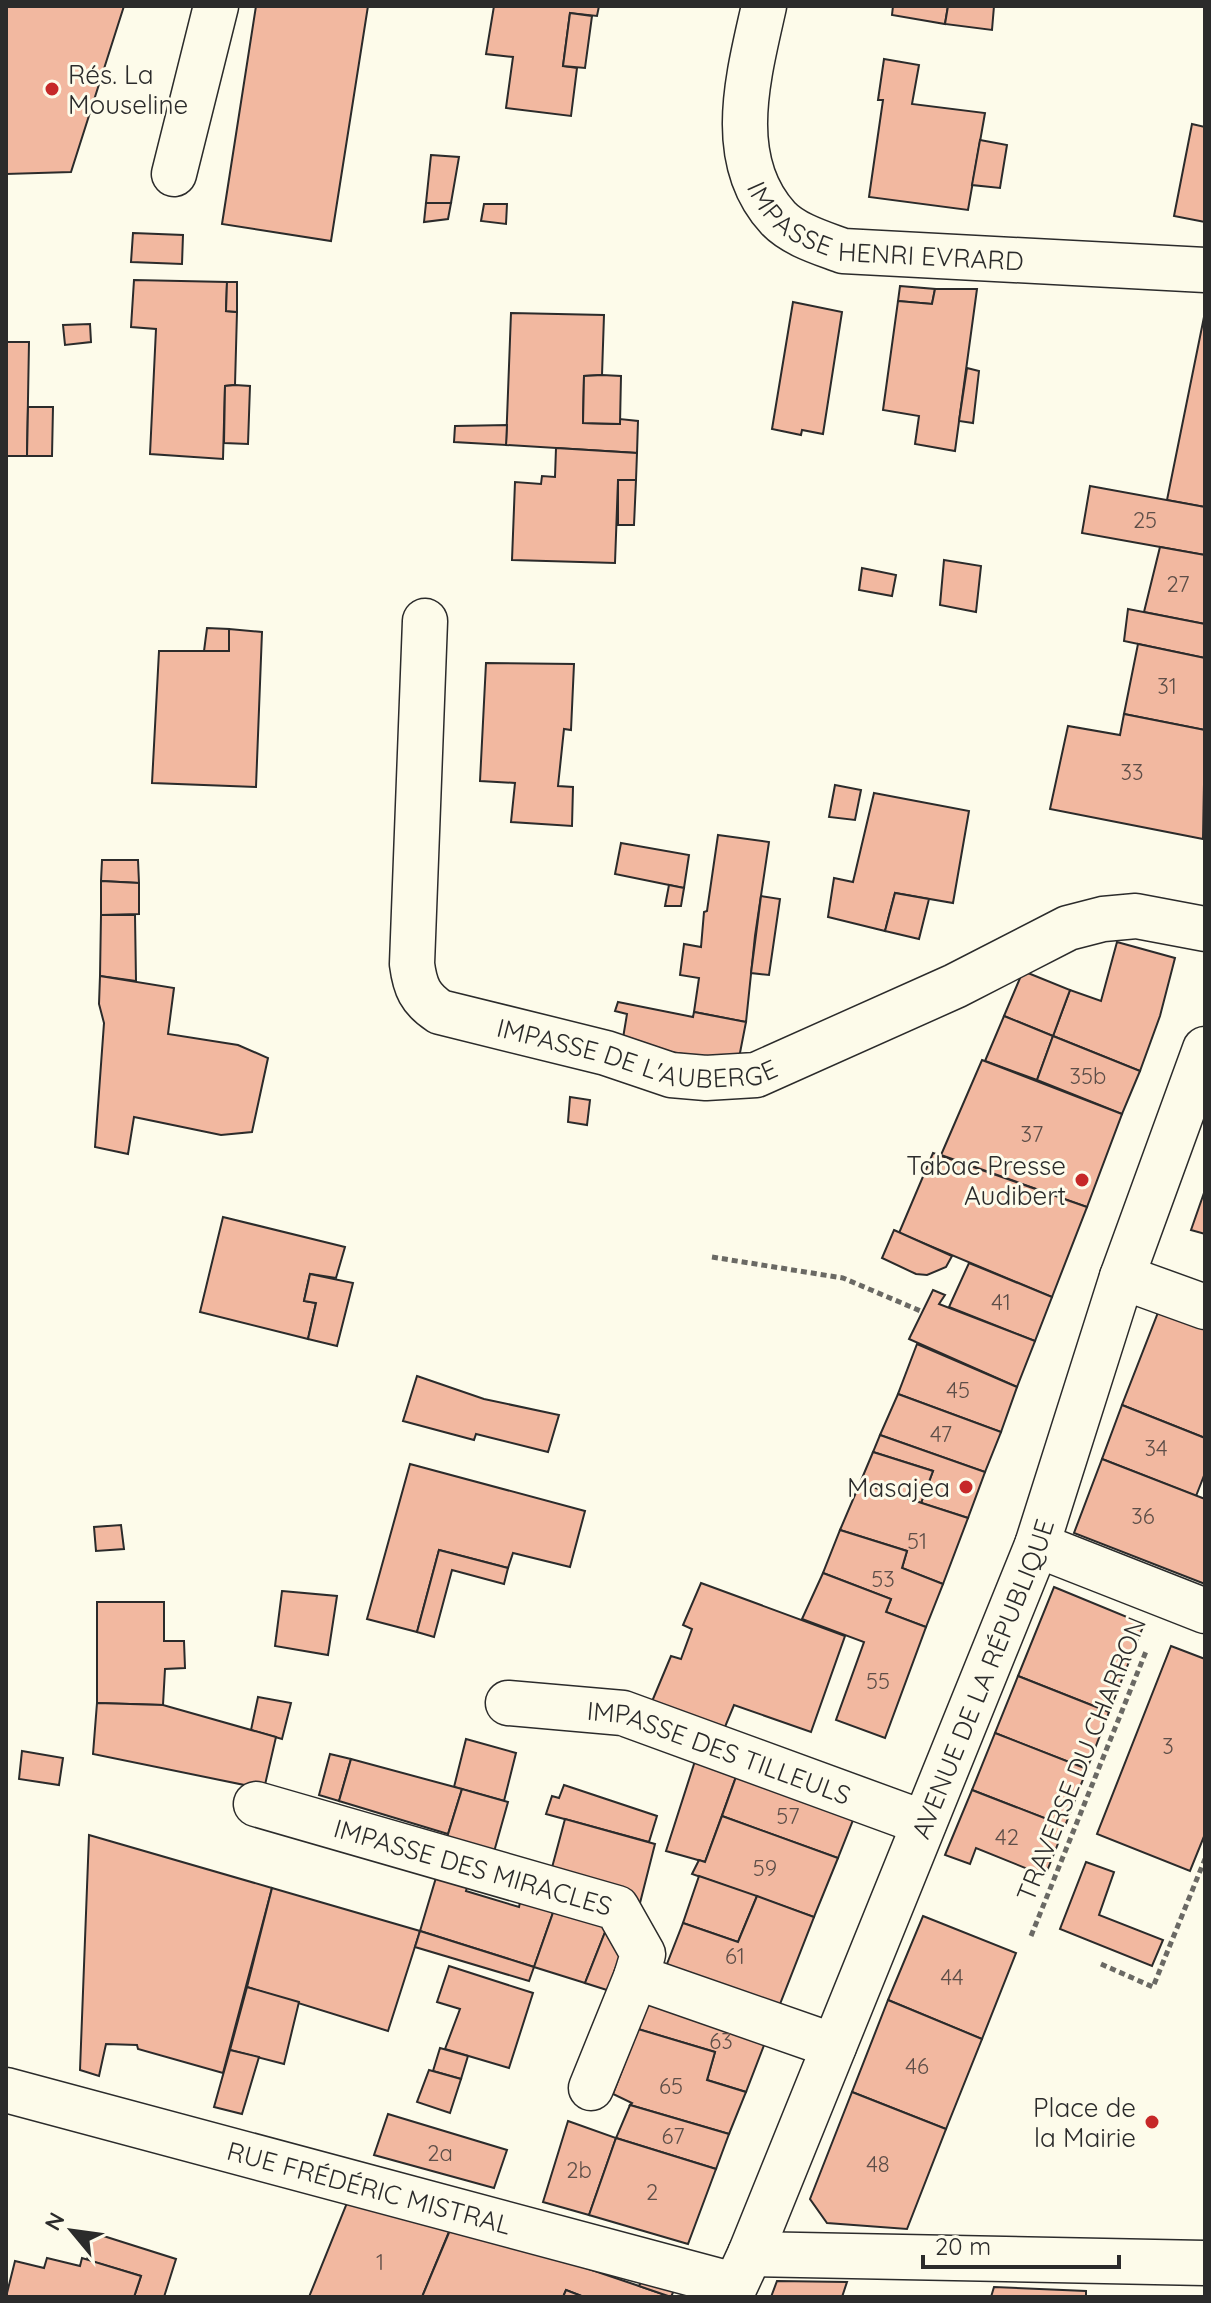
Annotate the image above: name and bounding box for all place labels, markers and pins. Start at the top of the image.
place label: Rés. La Mouseline [68,58,188,121]
marker: Rés. La Mouseline [43,80,61,98]
place label: Tabac Presse Audibert [906,1149,1066,1212]
marker: Tabac Presse Audibert [1073,1171,1091,1189]
place label: Masajea [847,1471,950,1504]
marker: Masajea [957,1478,975,1496]
place label: Place de la Mairie [1033,2091,1136,2154]
marker: Place de la Mairie [1143,2113,1161,2131]

